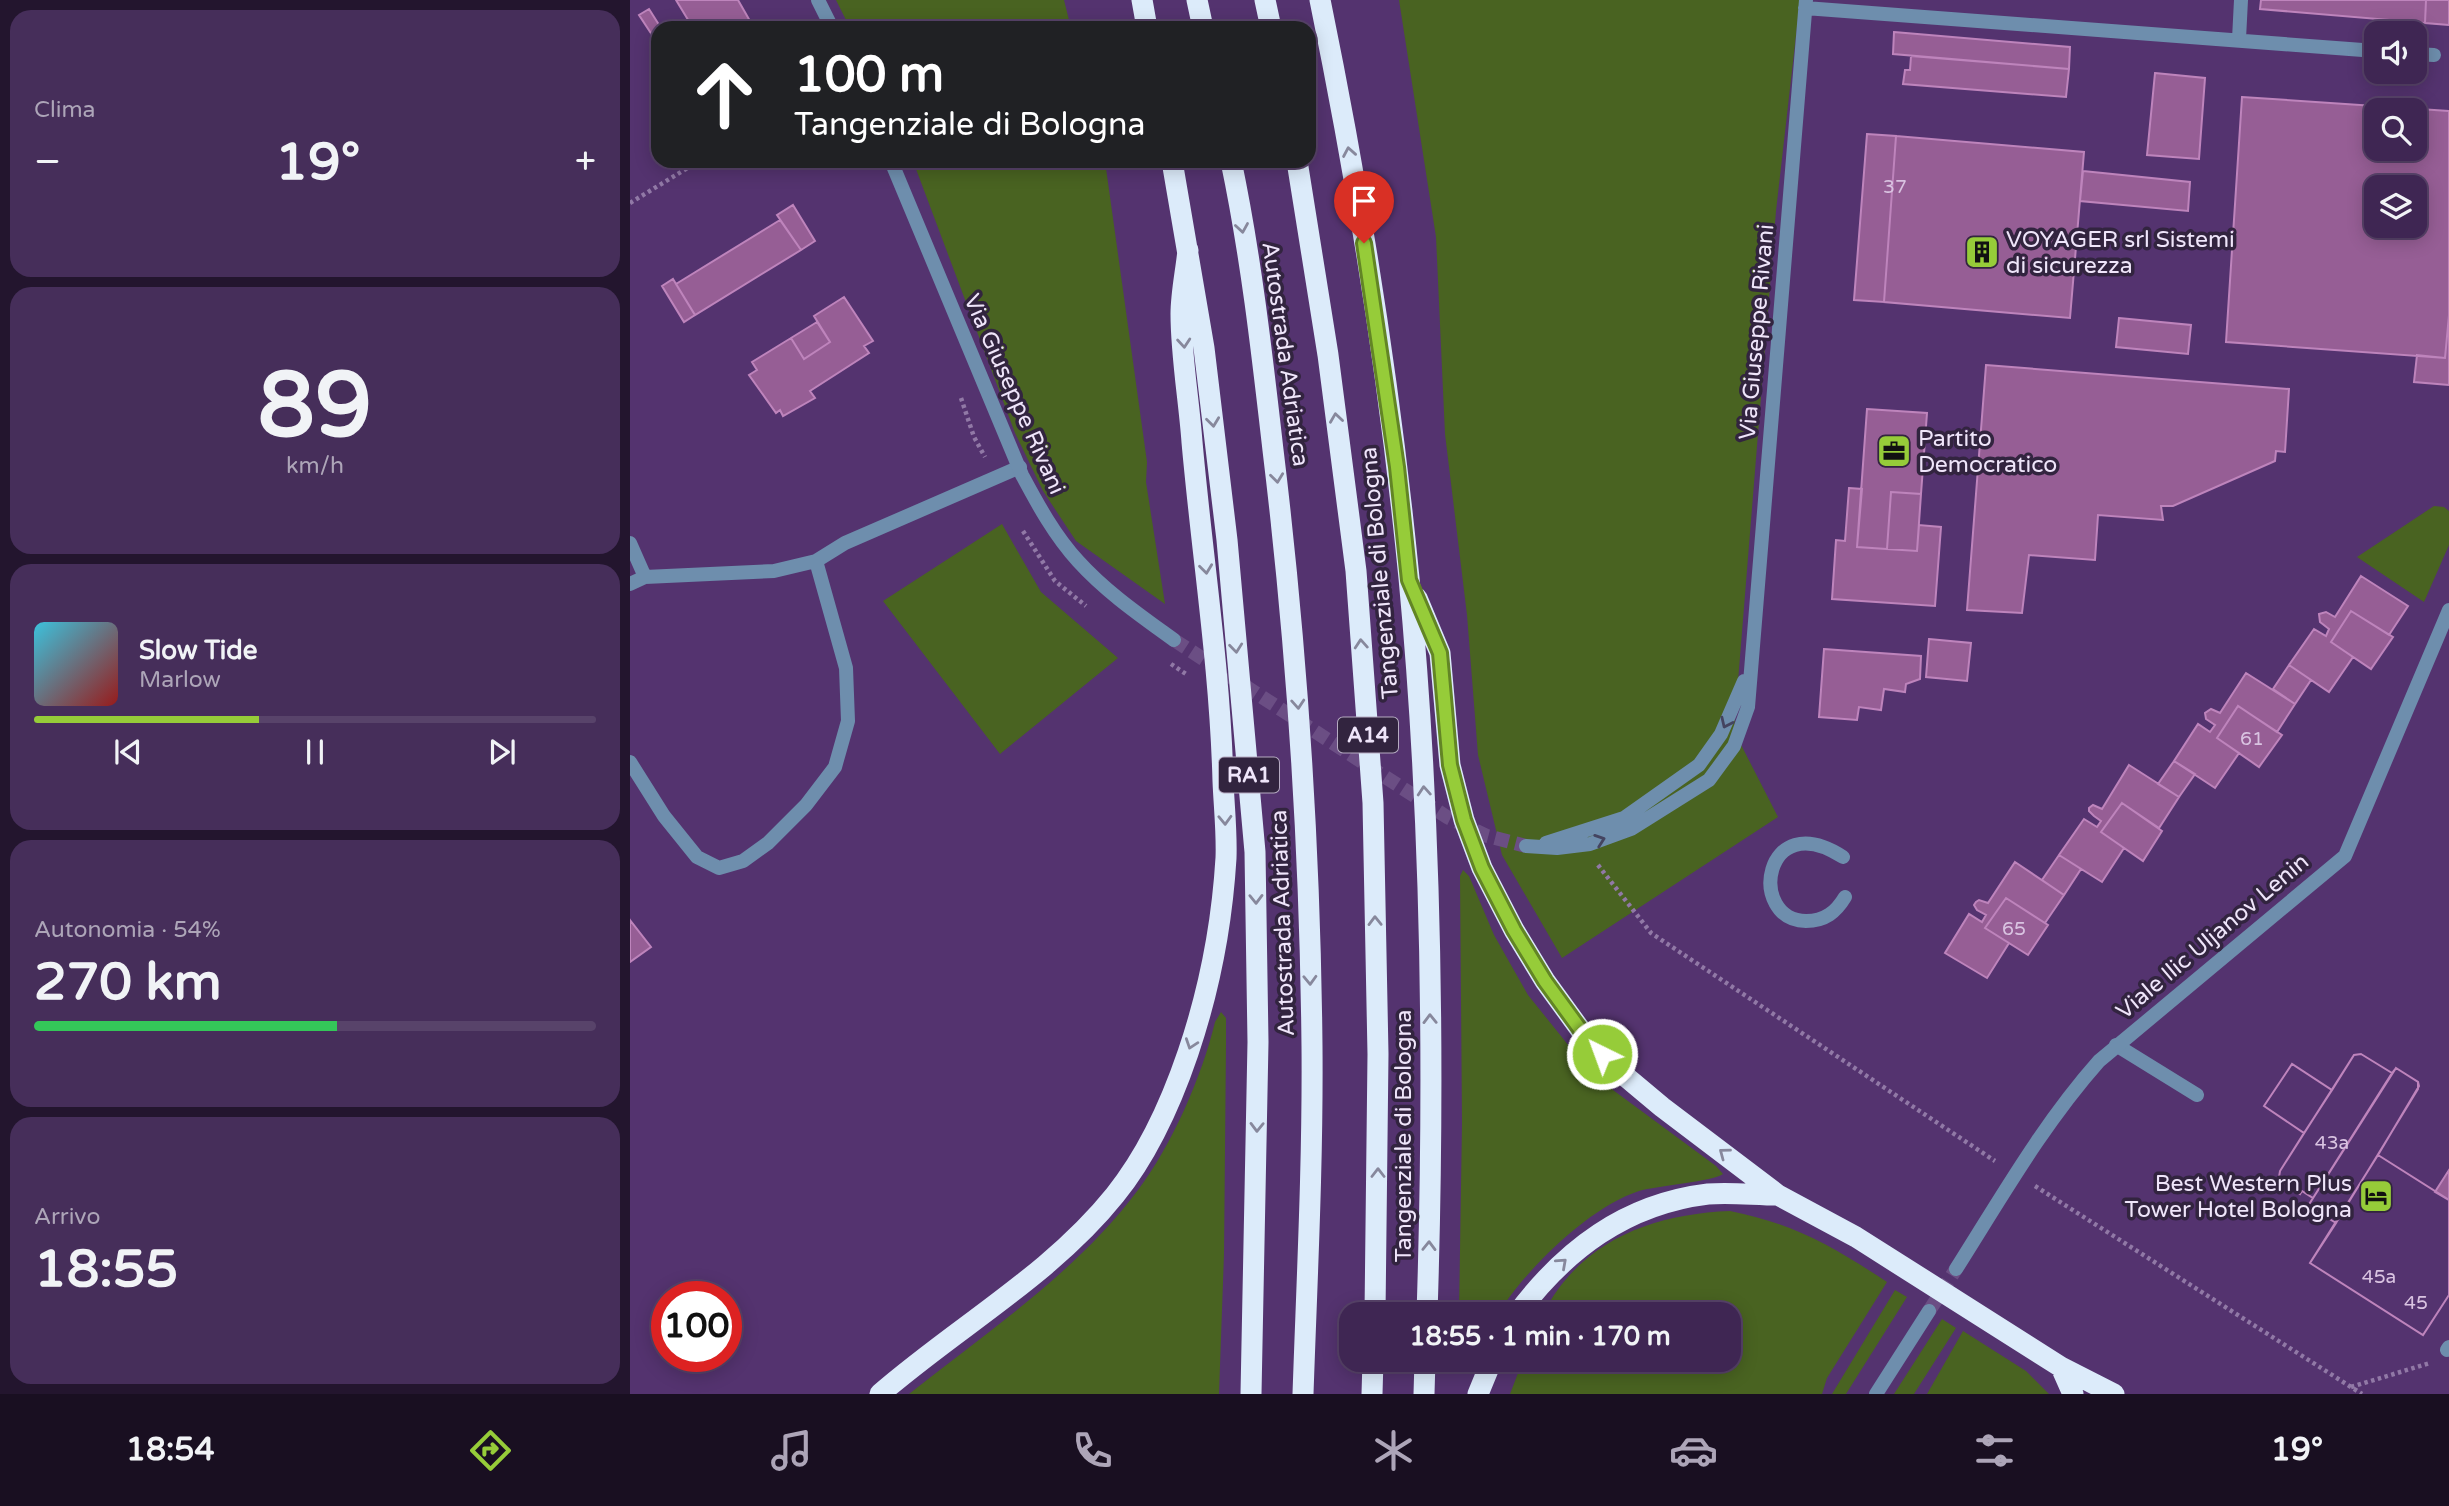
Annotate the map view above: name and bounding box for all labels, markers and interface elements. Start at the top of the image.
map controls [2364,21,2427,238]
button: sound [2364,21,2427,84]
text: 100 m [794,46,944,105]
icon: ahead [679,49,770,140]
text: Clima [34,96,95,124]
button: search [2364,98,2427,161]
text: Tangenziale di Bologna [794,106,1146,144]
text: 19° [275,131,360,194]
text: − [34,139,61,185]
text: + [575,139,596,185]
one-way arrow [1342,146,1357,158]
pin [1334,171,1394,243]
button: layers [2364,175,2427,238]
house number: 37 [1883,176,1907,198]
icon: arrive [1345,182,1383,220]
one-way arrow [1234,222,1249,234]
street label: Via Giuseppe Rivani [1734,223,1780,441]
place label: VOYAGER srl Sistemi di sicurezza [2006,226,2235,280]
building icon: VOYAGER srl Sistemi di sicurezza [1963,233,2001,271]
street label: Autostrada Adriatica [1255,240,1315,468]
street label: Via Giuseppe Rivani [957,290,1071,499]
one-way arrow [1176,337,1191,348]
text: 89 [258,351,372,461]
one-way arrow [1329,413,1344,424]
one-way arrow [1205,416,1220,428]
place label: Partito Democratico [1918,425,2057,479]
office icon: Partito Democratico [1875,432,1913,470]
street label: Tangenziale di Bologna [1355,446,1405,700]
text: km/h [286,452,344,480]
one-way arrow [1269,472,1284,484]
one-way arrow [1199,563,1214,575]
text: Slow Tide [139,635,257,666]
one-way arrow [1354,639,1369,650]
one-way arrow [1229,642,1244,654]
text: Marlow [139,666,221,694]
one-way arrow [1290,699,1305,710]
one-way arrow [1721,716,1735,728]
road number: A14 [1338,718,1398,752]
house number: 61 [2240,728,2264,750]
icon: previous [109,733,147,771]
icon: pause [296,733,334,771]
icon: next [483,733,521,771]
road number: RA1 [1219,758,1279,792]
one-way arrow [1417,785,1432,796]
street label: Autostrada Adriatica [1265,809,1301,1037]
one-way arrow [1217,815,1232,826]
one-way arrow [1593,834,1605,848]
street label: Viale Ilic Uljanov Lenin [2111,848,2315,1026]
one-way arrow [1248,895,1264,905]
one-way arrow [1367,915,1383,925]
text: Autonomia · 54% [34,916,221,944]
house number: 65 [2002,918,2026,940]
text: 270 km [34,951,222,1014]
one-way arrow [1303,975,1318,986]
street label: Tangenziale di Bologna [1390,1010,1418,1262]
one-way arrow [1422,1013,1438,1023]
position arrow [1565,1017,1639,1091]
one-way arrow [1185,1037,1199,1049]
one-way arrow [1249,1122,1265,1133]
house number: 43a [2315,1132,2349,1154]
one-way arrow [1719,1148,1732,1161]
one-way arrow [1370,1167,1385,1178]
place label: Best Western Plus Tower Hotel Bologna [2125,1170,2352,1224]
hotel icon: Best Western Plus Tower Hotel Bologna [2357,1177,2395,1215]
text: Arrivo [34,1203,100,1231]
text: 18:55 [34,1238,178,1301]
one-way arrow [1421,1240,1437,1251]
one-way arrow [1553,1259,1566,1271]
house number: 45a [2362,1266,2396,1288]
speed limit sign: 100 [651,1281,742,1372]
house number: 45 [2404,1292,2428,1314]
text: 18:55 · 1 min · 170 m [1409,1321,1671,1352]
icon: directions [466,1426,515,1475]
icon: music [767,1426,816,1475]
icon: phone [1068,1426,1117,1475]
icon: climate [1369,1426,1418,1475]
icon: car [1669,1426,1718,1475]
icon: filters [1970,1426,2019,1475]
text: 18:54 [126,1431,215,1469]
text: 19° [2271,1431,2323,1469]

